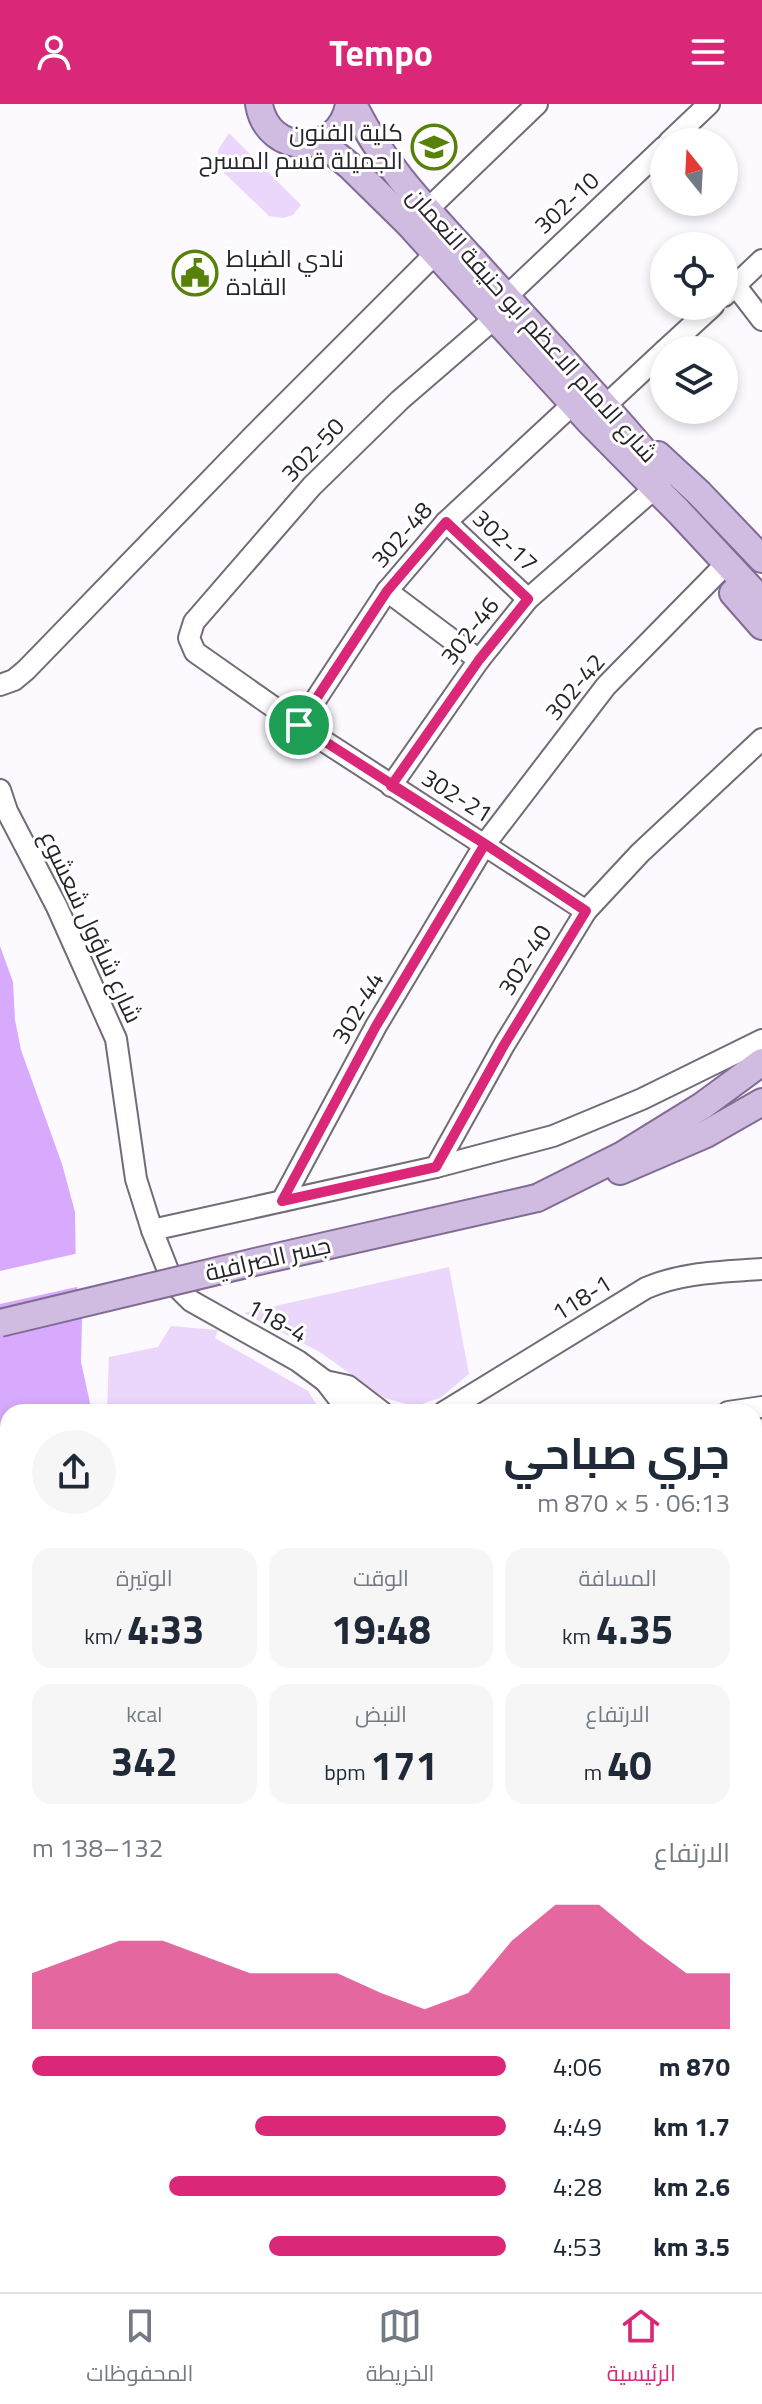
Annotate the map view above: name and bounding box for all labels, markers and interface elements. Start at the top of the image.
text: Tempo [329,25,433,80]
icon: person [32,30,76,74]
icon: menu [686,30,730,74]
place label: كلية الفنون الجميلة قسم المسرح [199,114,403,178]
school or university icon: كلية الفنون الجميلة قسم المسرح [410,123,458,171]
north arrow [650,128,738,216]
map controls [650,128,738,424]
street label: 302-10 [526,163,607,242]
street label: شارع الامام الاعظم ابو حنيفة النعمان [399,178,667,470]
button: locate [650,232,738,320]
place label: نادي الضباط القادة [226,240,344,304]
public building icon: نادي الضباط القادة [171,249,219,297]
button: layers [650,336,738,424]
street label: 302-50 [272,409,352,490]
street label: 302-48 [362,493,440,575]
street label: 302-17 [465,501,546,580]
street label: 302-46 [431,589,507,672]
street label: 302-42 [535,645,613,728]
pin [265,691,333,759]
icon: arrive [277,703,321,747]
street label: 302-21 [415,759,500,831]
street label: شارع شاؤول شعشوع [31,824,152,1029]
street label: 302-40 [488,917,560,1002]
street label: 302-44 [322,965,392,1050]
street label: جسر الصرافية [201,1226,334,1290]
street label: 118-1 [545,1265,618,1329]
street label: 118-4 [241,1289,314,1351]
text: جري صباحي [503,1419,730,1486]
button: share [32,1430,116,1514]
text: 06:13 · 5 × 870 m [537,1483,730,1522]
text: الوتيرة [116,1561,173,1595]
text: الوقت [353,1561,409,1595]
text: المسافة [579,1561,657,1595]
text: 4:33 [127,1599,204,1660]
text: 19:48 [331,1599,431,1660]
text: 4.35 [596,1599,673,1660]
text: /km [84,1619,127,1653]
text: km [562,1619,596,1653]
text: kcal [126,1697,162,1731]
text: النبض [355,1697,407,1731]
text: الارتفاع [585,1697,650,1731]
text: 342 [111,1731,178,1792]
text: 171 [371,1735,438,1796]
text: 40 [607,1735,652,1796]
text: bpm [324,1755,371,1789]
text: m [584,1755,607,1789]
text: 132–138 m [32,1828,163,1867]
text: الارتفاع [654,1833,730,1872]
text: 4:06 [553,2047,602,2086]
text: 870 m [659,2047,730,2086]
text: 4:49 [553,2107,602,2146]
text: 1.7 km [653,2107,730,2146]
text: 4:28 [553,2167,602,2206]
text: 2.6 km [653,2167,730,2206]
text: 4:53 [553,2227,602,2266]
text: 3.5 km [653,2227,730,2266]
tab: المحفوظات [86,2304,193,2394]
tab: الخريطة [366,2304,434,2394]
tab: الرئيسية [607,2304,676,2394]

